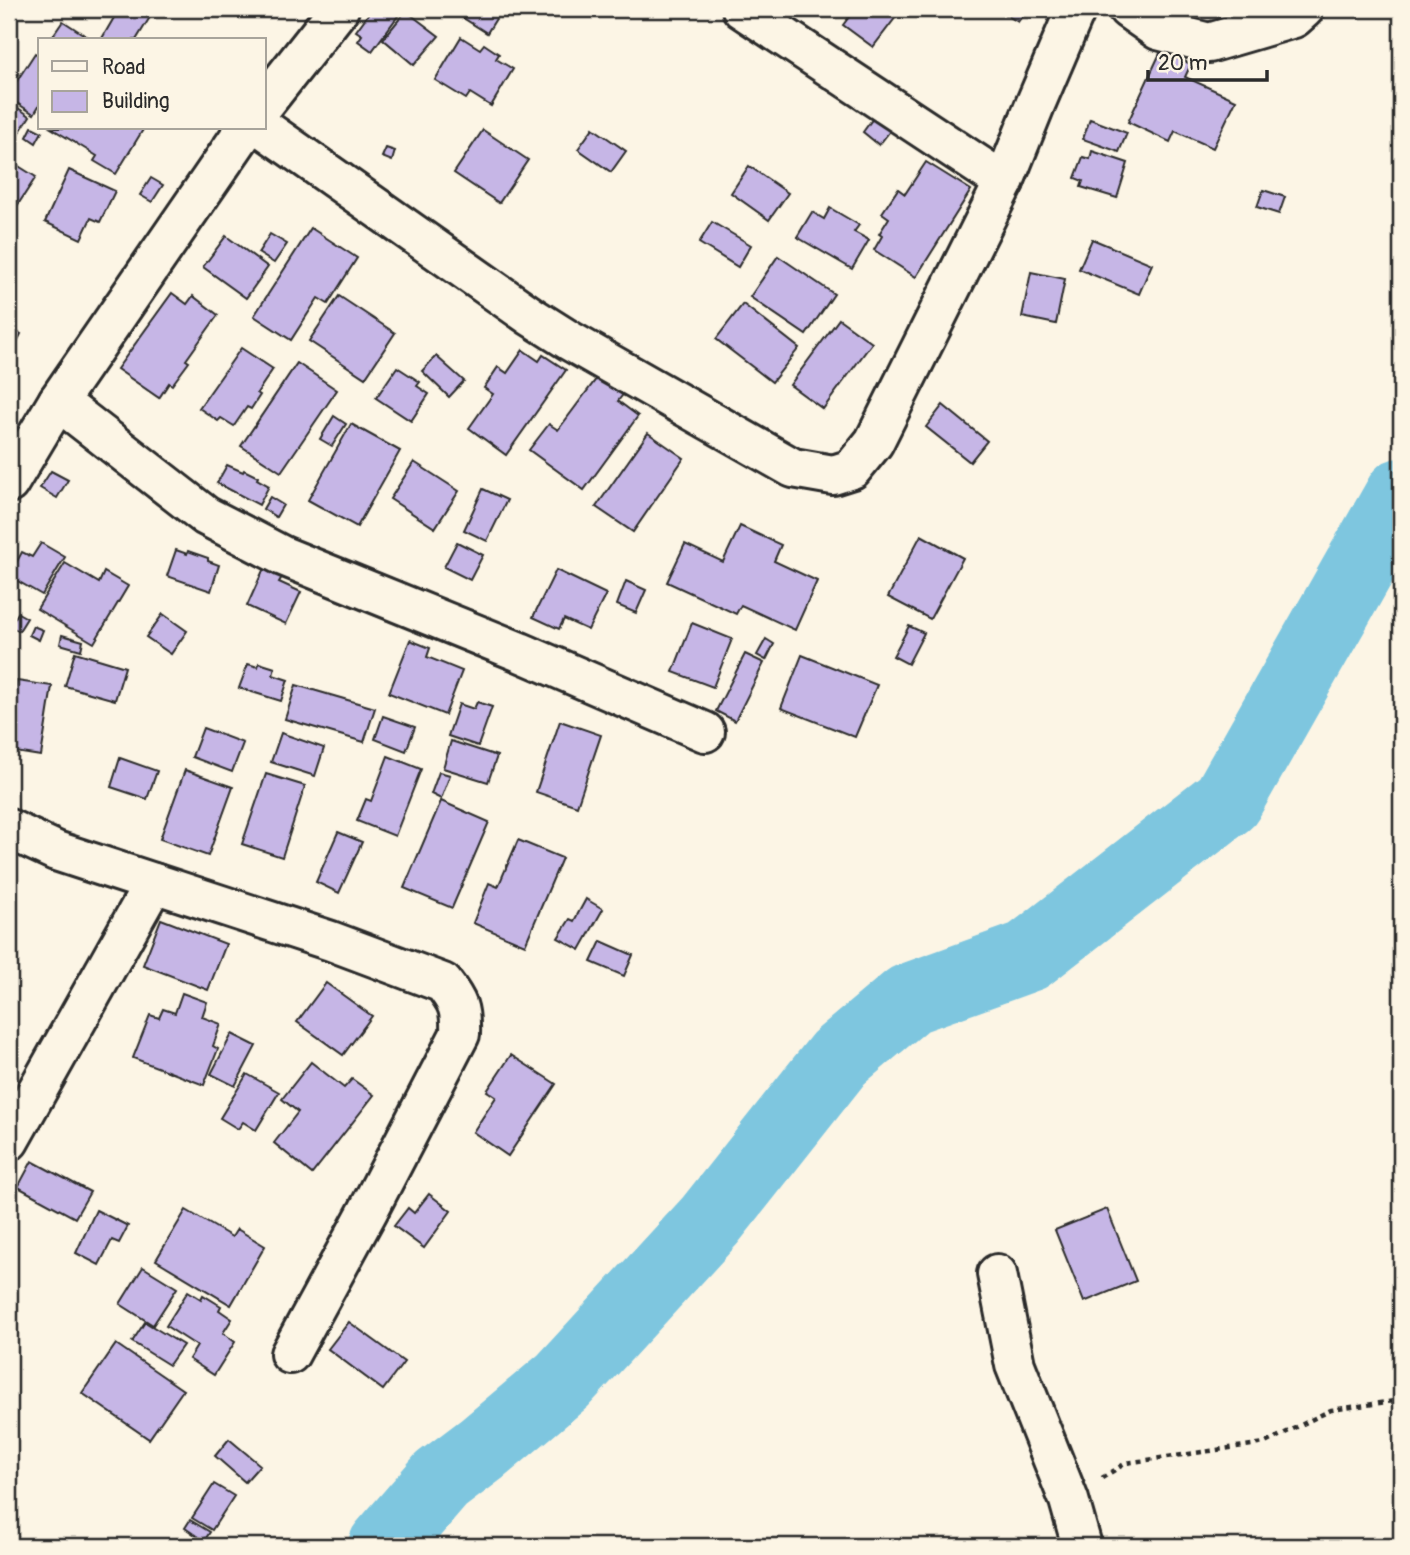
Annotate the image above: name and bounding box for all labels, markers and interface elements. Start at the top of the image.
legend [38,38,266,130]
scale bar [1148,38,1266,82]
text: 20 m [1158,50,1207,77]
text: Road [102,54,146,81]
text: Building [102,88,169,115]

